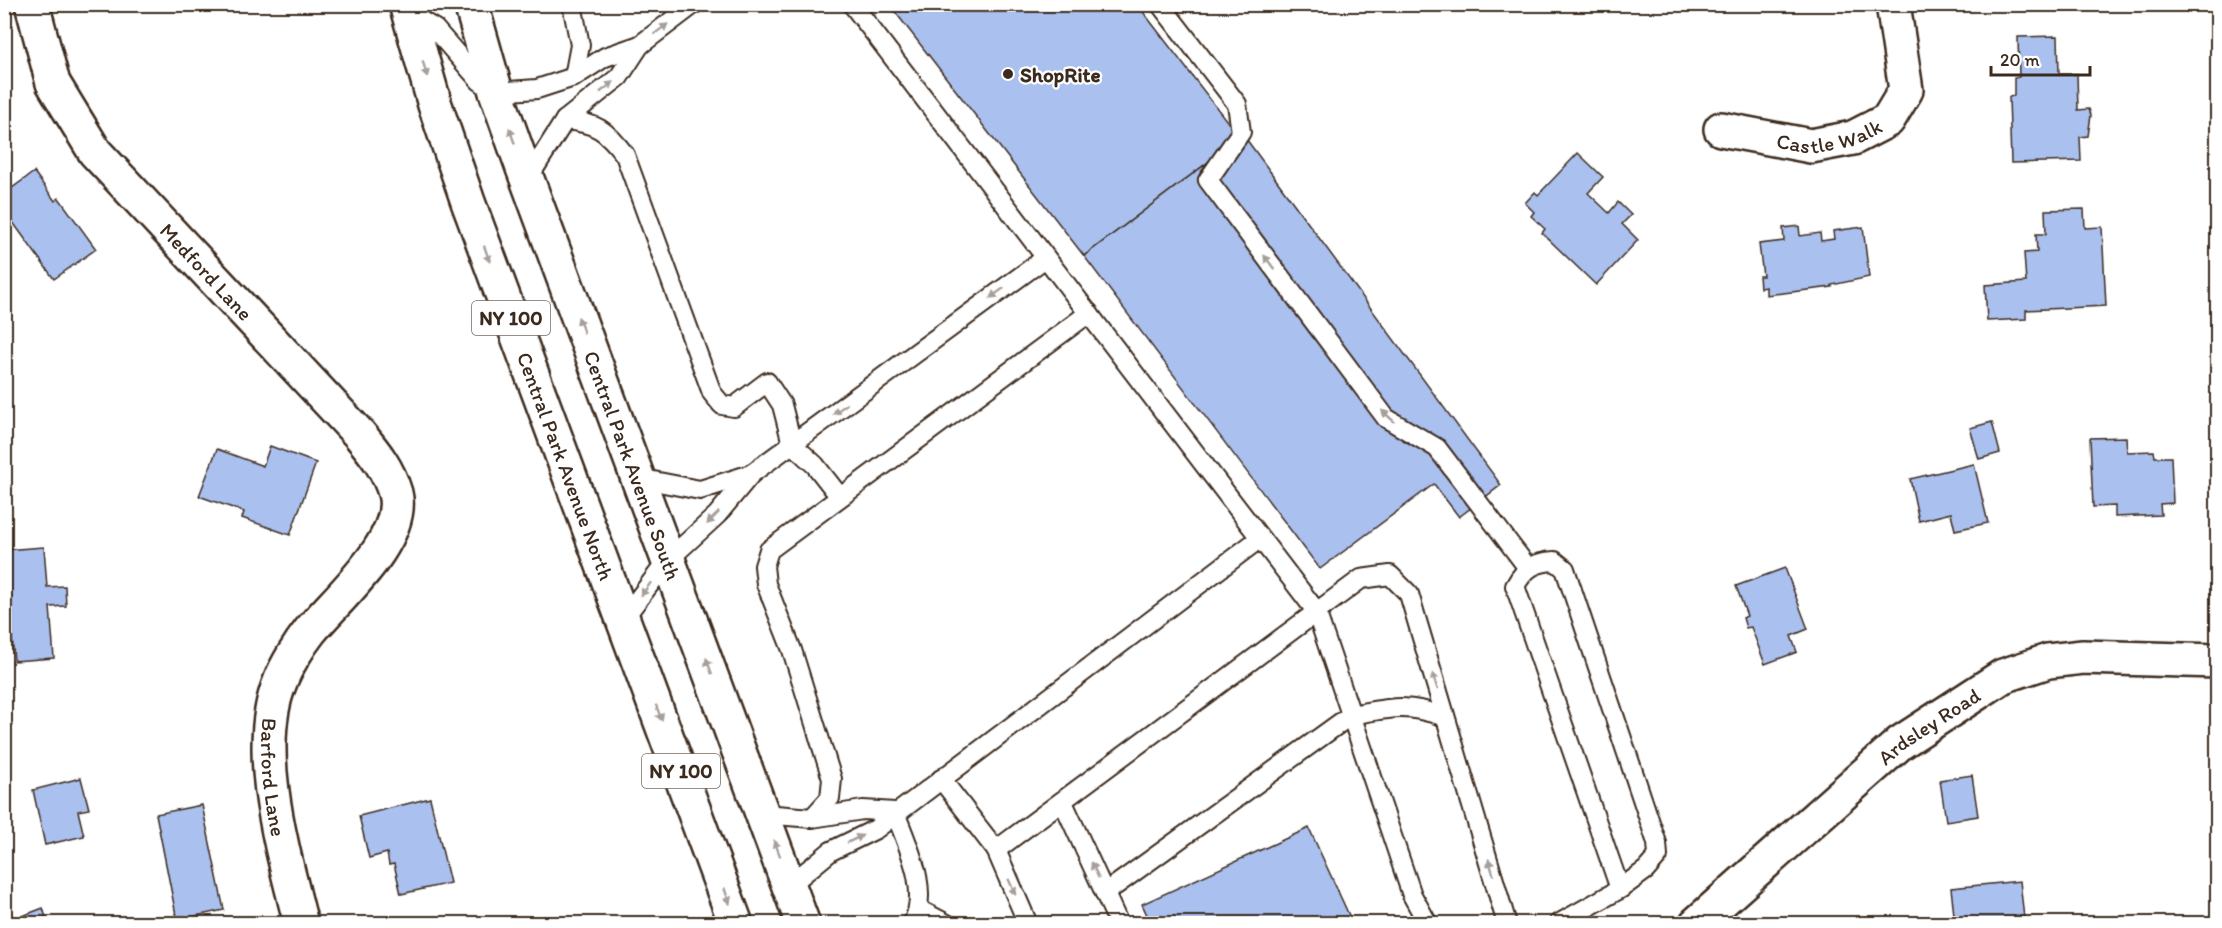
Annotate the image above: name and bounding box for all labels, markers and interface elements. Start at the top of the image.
one-way arrow [653,23,669,36]
scale bar [1991,39,2090,77]
text: 20 m [2000,49,2040,71]
one-way arrow [420,60,430,78]
place label: ShopRite [1020,62,1101,88]
marker: ShopRite [1001,67,1015,81]
one-way arrow [599,80,615,93]
street label: Castle Walk [1775,113,1886,158]
one-way arrow [506,127,516,145]
street label: Medford Lane [155,217,258,325]
one-way arrow [483,245,493,263]
one-way arrow [1263,254,1276,270]
one-way arrow [990,287,1005,299]
road number: NY 100 [472,301,550,335]
one-way arrow [575,315,585,333]
street label: Central Park Avenue South [579,347,687,583]
street label: Central Park Avenue North [512,348,620,584]
one-way arrow [832,403,848,415]
one-way arrow [1381,410,1396,423]
one-way arrow [705,511,720,525]
one-way arrow [640,581,652,597]
one-way arrow [704,656,714,674]
one-way arrow [1430,672,1439,690]
street label: Ardsley Road [1872,682,1985,770]
one-way arrow [655,704,664,722]
street label: Barford Lane [256,717,292,838]
road number: NY 100 [642,754,720,788]
one-way arrow [847,834,864,844]
one-way arrow [772,839,782,857]
one-way arrow [1486,858,1495,876]
one-way arrow [1090,862,1099,879]
one-way arrow [1007,878,1017,896]
one-way arrow [722,887,732,905]

